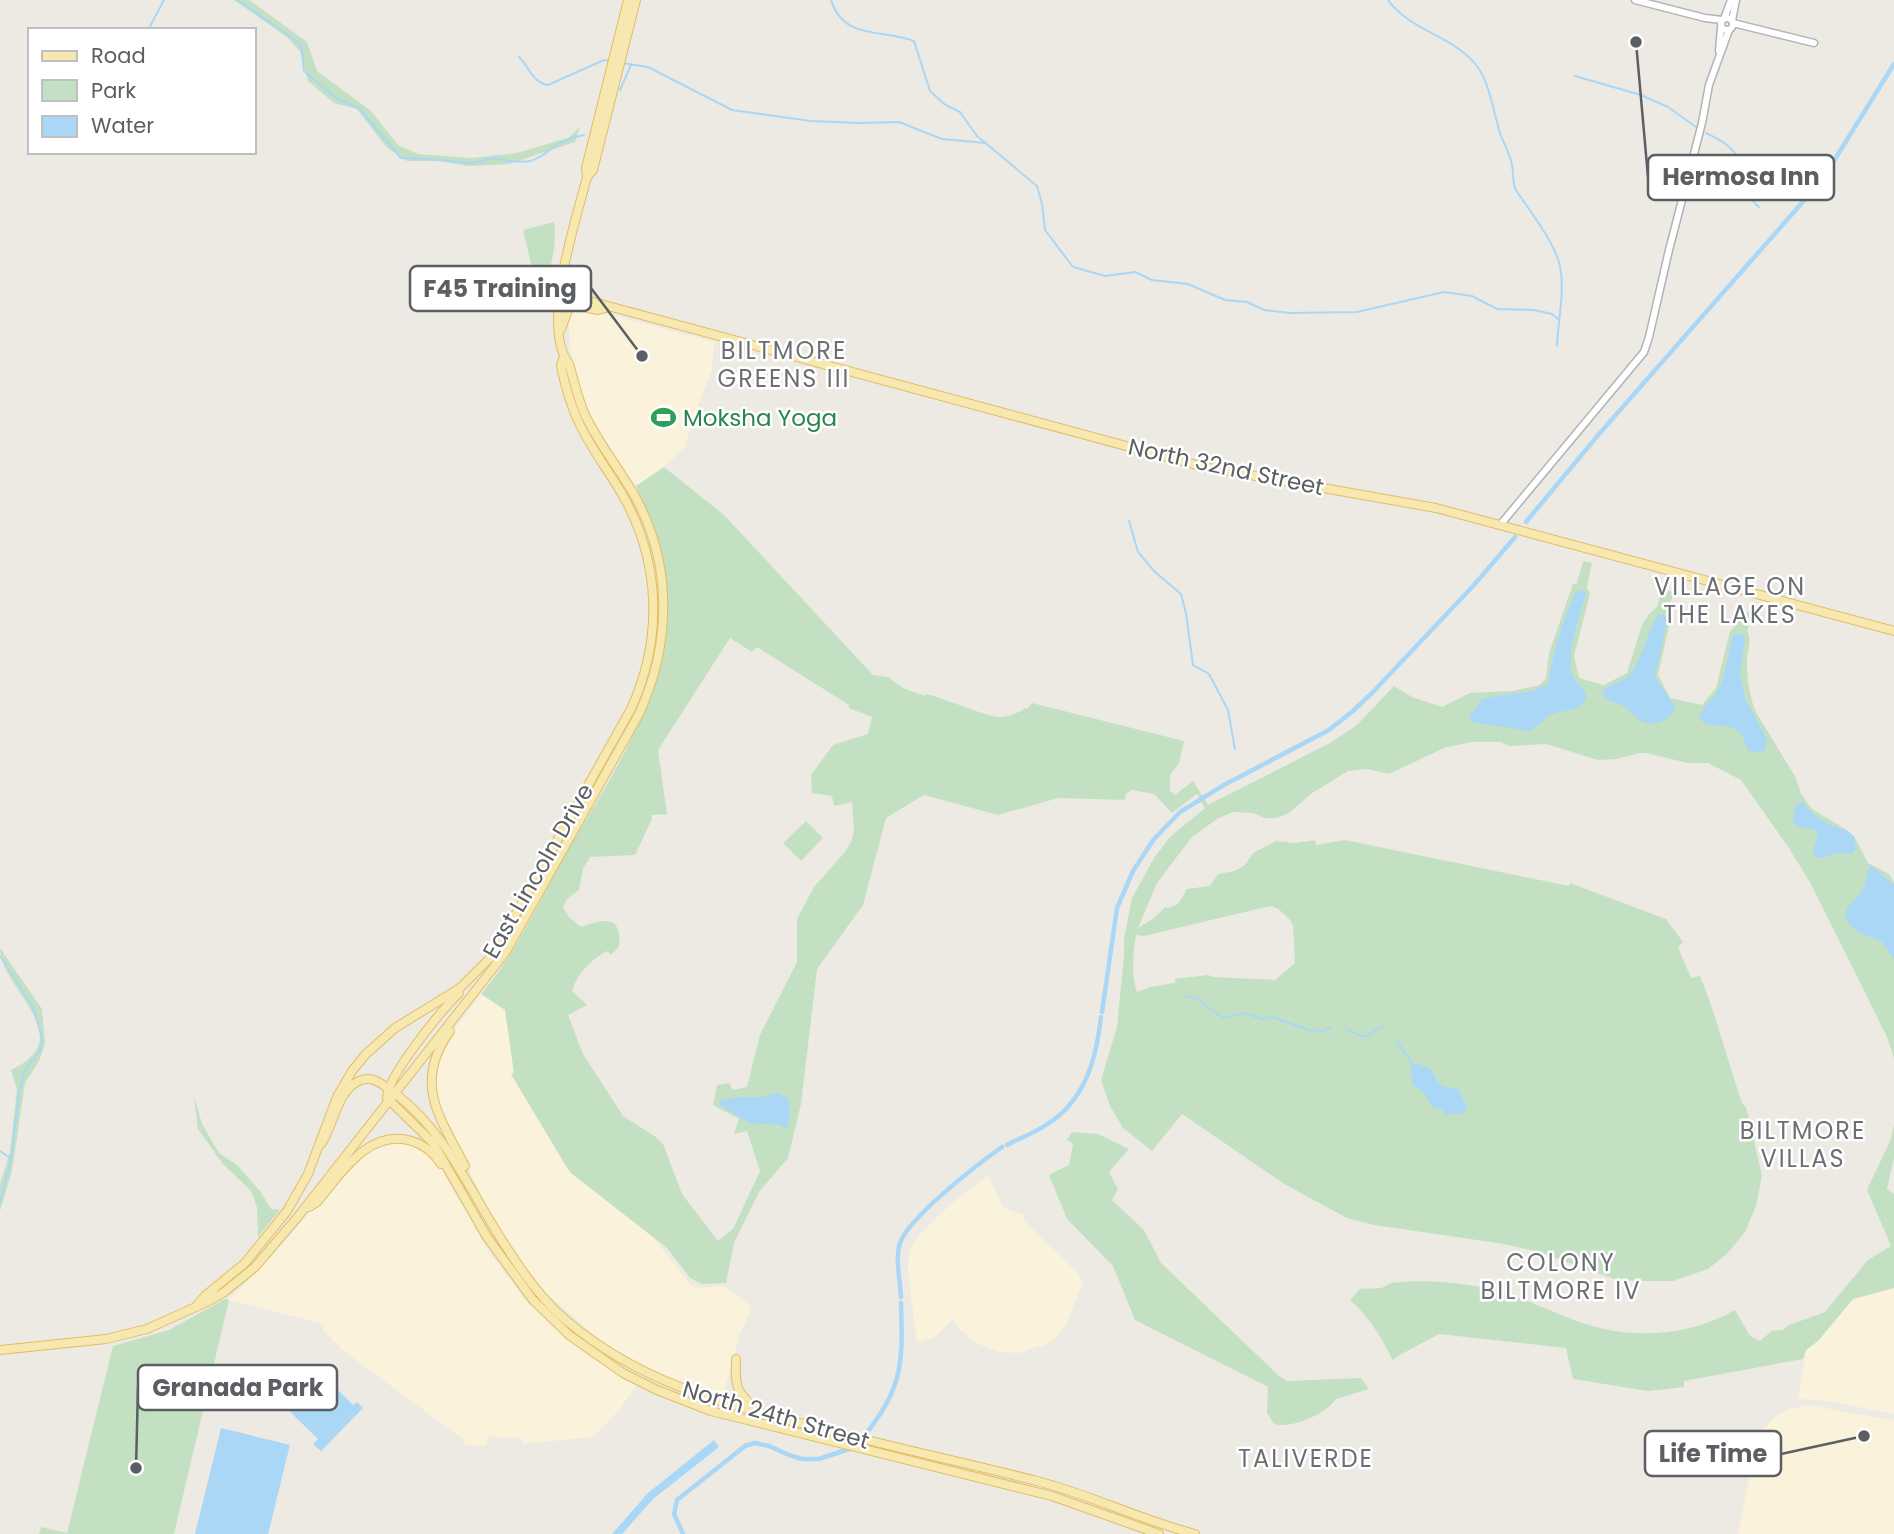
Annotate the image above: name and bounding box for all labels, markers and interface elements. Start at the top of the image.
legend [28,28,256,154]
text: Road [91,41,146,70]
text: Park [91,76,136,105]
text: Water [91,111,154,140]
callout: Hermosa Inn [1648,155,1834,200]
text: Hermosa Inn [1662,160,1820,193]
callout: F45 Training [410,266,591,311]
text: F45 Training [423,272,577,305]
district label: BILTMORE GREENS III [718,334,850,395]
place label: Moksha Yoga [683,402,837,434]
sports icon: Moksha Yoga [649,404,677,432]
street label: North 32nd Street [1125,431,1327,503]
district label: VILLAGE ON THE LAKES [1654,570,1806,631]
street label: East Lincoln Drive [475,778,601,964]
district label: BILTMORE VILLAS [1740,1114,1866,1175]
district label: COLONY BILTMORE IV [1481,1246,1641,1307]
callout: Granada Park [138,1365,337,1410]
text: Granada Park [152,1371,324,1404]
street label: North 24th Street [679,1373,873,1457]
callout: Life Time [1645,1431,1781,1476]
text: Life Time [1659,1437,1767,1470]
district label: TALIVERDE [1238,1442,1374,1475]

